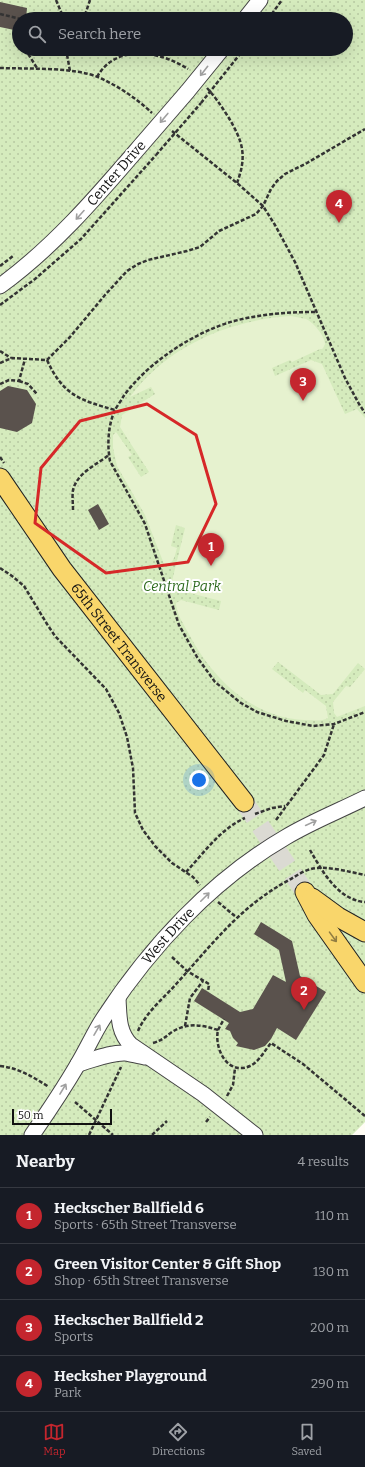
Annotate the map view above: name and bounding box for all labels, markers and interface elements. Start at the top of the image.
search box [12,12,353,56]
icon: search [26,23,48,45]
text: Search here [58,25,141,43]
one-way arrow [200,65,209,76]
one-way arrow [160,113,169,123]
street label: Center Drive [83,137,149,210]
pin: 4 [326,190,352,223]
one-way arrow [75,210,84,221]
pin: 3 [290,368,316,401]
pin: 1 [198,533,224,566]
park label: Central Park [143,578,221,595]
street label: 65th Street Transverse [67,580,170,705]
your location [189,770,209,790]
one-way arrow [305,819,317,826]
one-way arrow [200,893,210,902]
street label: West Drive [138,904,198,967]
one-way arrow [329,931,337,942]
pin: 2 [291,977,317,1010]
one-way arrow [94,1024,101,1036]
one-way arrow [59,1083,67,1095]
scale bar [12,1107,112,1126]
text: 50 m [18,1109,44,1122]
text: Nearby [16,1151,75,1172]
text: 4 results [297,1154,349,1169]
text: Heckscher Ballfield 6 [54,1199,204,1217]
text: 1 [26,1208,32,1223]
text: 110 m [315,1208,349,1223]
text: Sports · 65th Street Transverse [54,1217,237,1232]
text: Green Visitor Center & Gift Shop [54,1255,281,1273]
text: 2 [25,1264,33,1279]
text: 130 m [313,1264,349,1279]
text: Shop · 65th Street Transverse [54,1273,229,1288]
text: Heckscher Ballfield 2 [54,1311,203,1329]
text: 3 [25,1320,33,1335]
text: 200 m [310,1320,349,1335]
text: Sports [54,1329,93,1344]
text: Hecksher Playground [54,1367,207,1385]
text: 4 [25,1376,33,1391]
text: 290 m [311,1376,349,1391]
text: Park [54,1385,81,1400]
tab: Map [43,1421,65,1458]
tab: Directions [152,1421,205,1458]
tab: Saved [291,1421,322,1458]

